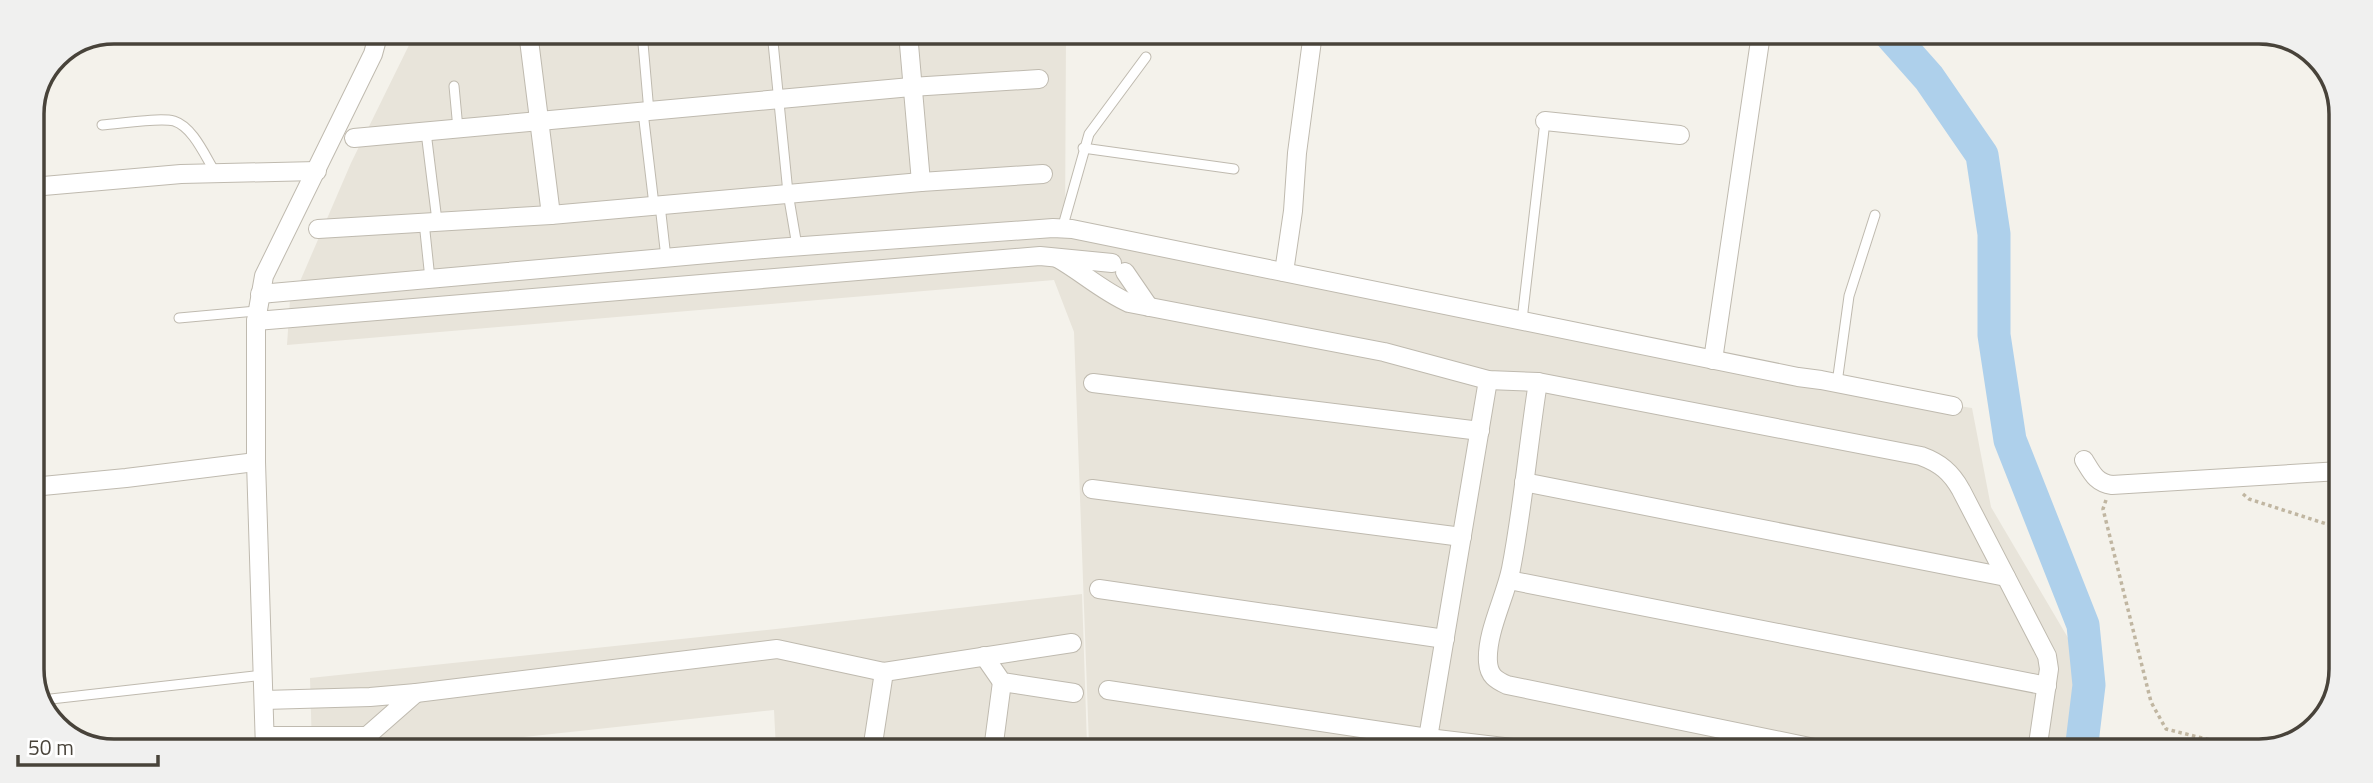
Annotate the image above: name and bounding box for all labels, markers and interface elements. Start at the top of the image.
scale bar [18,724,158,768]
text: 50 m [28,731,74,763]

